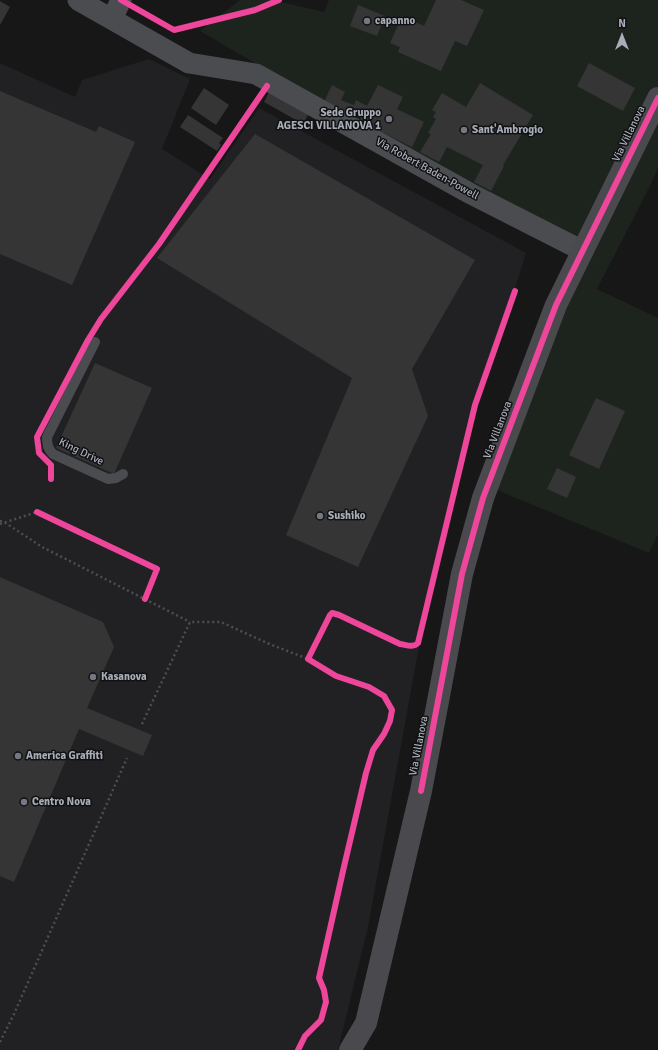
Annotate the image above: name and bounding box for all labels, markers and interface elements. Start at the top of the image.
place label: capanno [375,14,415,28]
marker: capanno [362,16,372,26]
north arrow [602,16,642,56]
text: N [618,17,626,30]
street label: Via Villanova [610,104,648,164]
place label: Sede Gruppo AGESCI VILLANOVA 1 [277,106,381,132]
marker: Sede Gruppo AGESCI VILLANOVA 1 [384,114,394,124]
place label: Sant'Ambrogio [472,123,543,137]
marker: Sant'Ambrogio [459,125,469,135]
street label: Via Robert Baden-Powell [373,135,481,203]
street label: Via Villanova [481,399,515,461]
street label: King Drive [56,435,106,469]
place label: Sushiko [328,509,366,523]
marker: Sushiko [315,511,325,521]
place label: Kasanova [101,670,147,684]
marker: Kasanova [88,672,98,682]
street label: Via Villanova [407,715,431,777]
place label: America Graffiti [26,749,103,763]
marker: America Graffiti [13,751,23,761]
place label: Centro Nova [32,795,91,809]
marker: Centro Nova [19,797,29,807]

